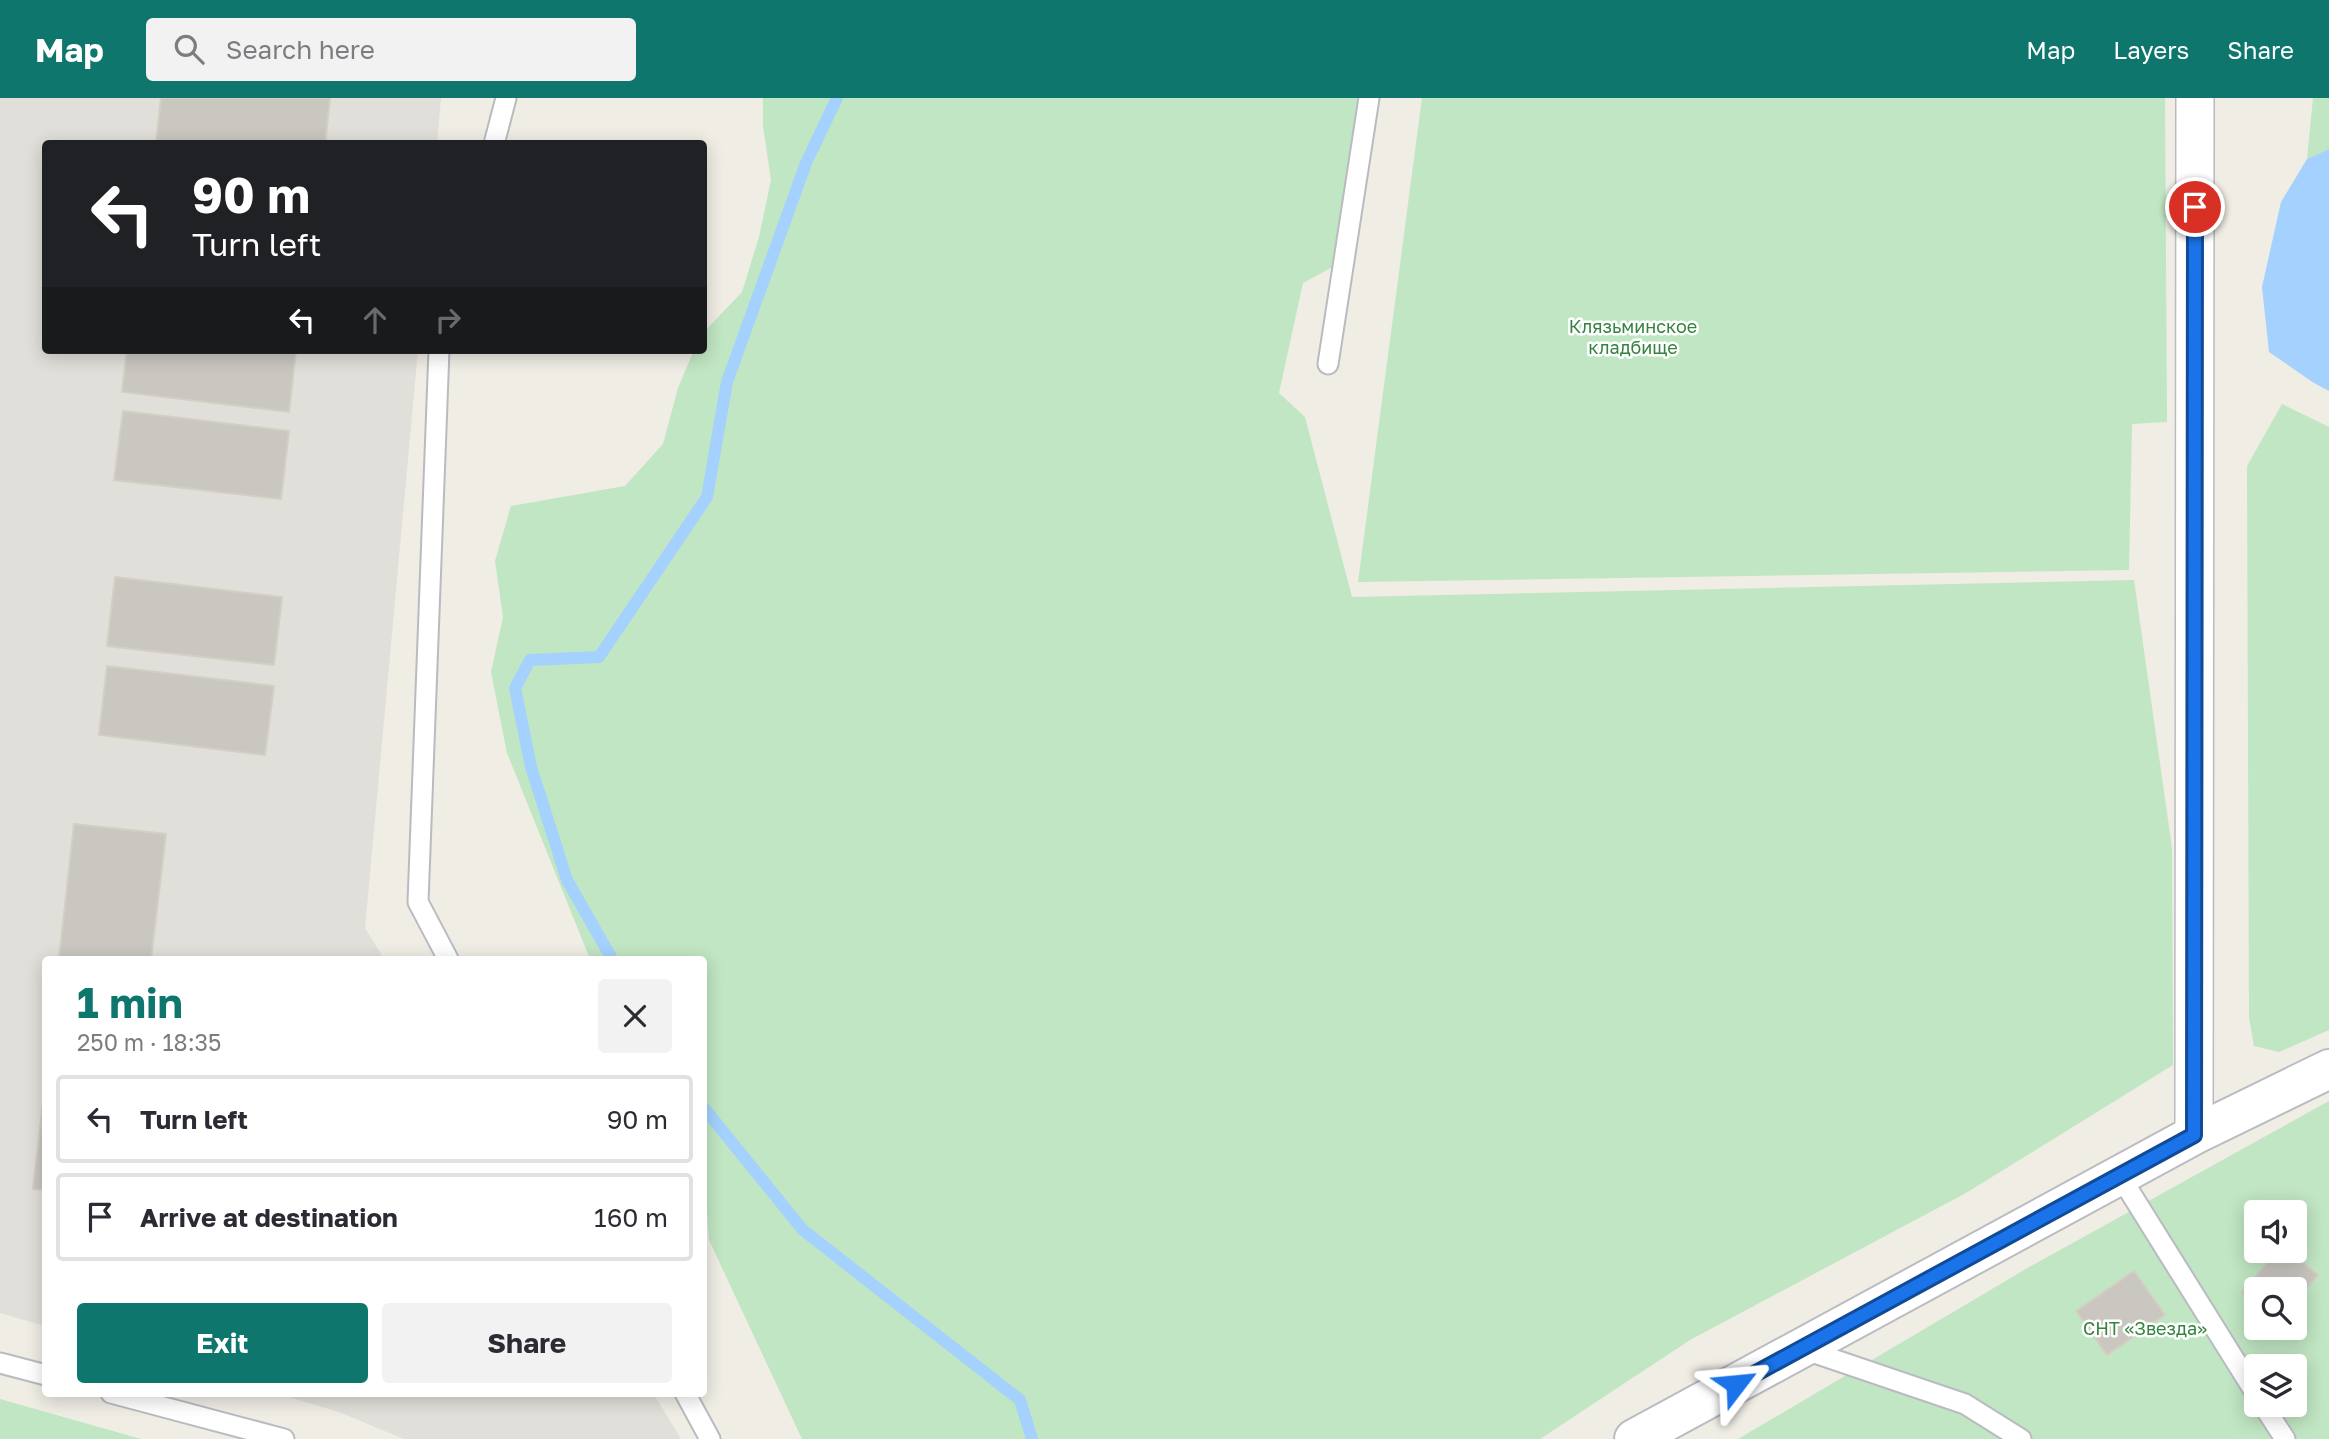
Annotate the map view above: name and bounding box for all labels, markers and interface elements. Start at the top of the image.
search box [146,18,636,81]
text: Map [35,30,104,69]
icon: search [170,30,208,68]
text: Search here [226,34,375,65]
text: Map [2026,35,2075,64]
text: Layers [2113,35,2189,64]
text: Share [2227,35,2294,64]
text: 90 m [192,165,310,224]
icon: left [77,168,168,259]
pin [2165,177,2225,237]
icon: arrive [2176,188,2214,226]
text: Turn left [192,225,321,263]
icon: left [283,301,321,339]
icon: ahead [356,301,394,339]
icon: right [429,301,467,339]
park label: Клязьминское кладбище [1569,315,1697,358]
text: 1 min [77,977,183,1027]
button: close [598,979,672,1053]
text: 250 m · 18:35 [77,1028,221,1056]
icon: left [81,1100,119,1138]
text: Turn left [140,1104,248,1135]
text: 90 m [607,1104,668,1135]
icon: arrive [81,1198,119,1236]
map controls [2244,1200,2307,1417]
button: sound [2244,1200,2307,1263]
text: Arrive at destination [140,1202,398,1233]
text: 160 m [594,1202,668,1233]
button: search [2244,1277,2307,1340]
button: Exit [77,1303,368,1383]
button: Share [382,1303,672,1383]
park label: СНТ «Звезда» [2083,1317,2207,1339]
position arrow [1699,1347,1773,1421]
button: layers [2244,1354,2307,1417]

